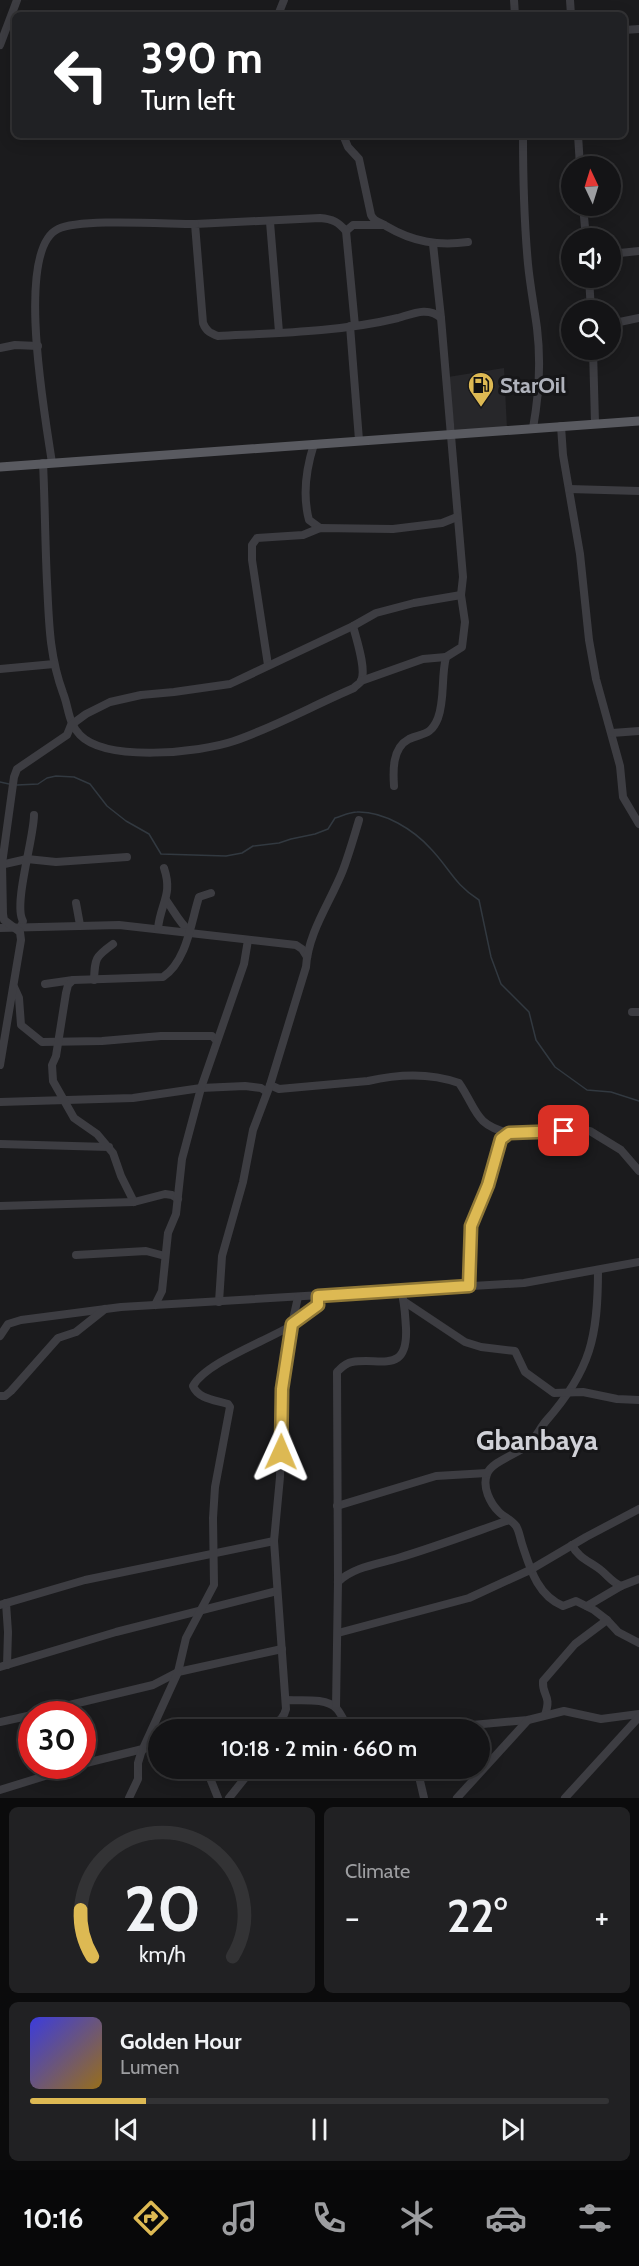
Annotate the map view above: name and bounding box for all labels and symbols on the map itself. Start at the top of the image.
north arrow [561,156,621,216]
fuel station icon: StarOil [466,370,496,408]
place label: StarOil [500,372,566,399]
pin [538,1105,589,1156]
position arrow [249,1420,313,1484]
district label: Gbanbaya [476,1423,598,1457]
speed limit sign: 30 [18,1701,96,1779]

